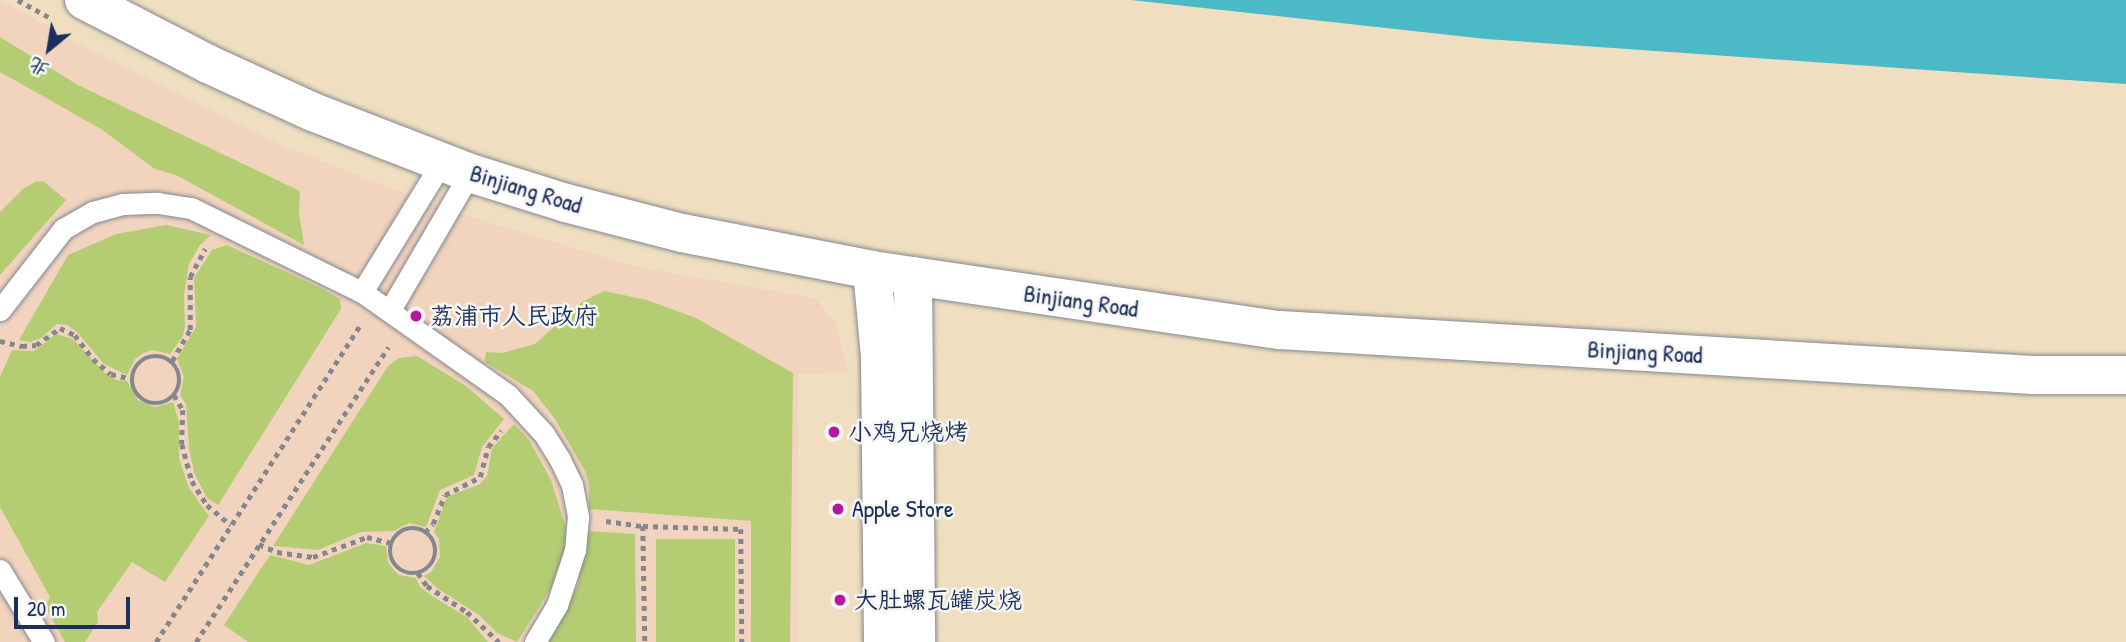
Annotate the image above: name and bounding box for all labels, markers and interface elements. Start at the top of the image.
north arrow [14,14,84,84]
text: 北 [24,51,53,83]
street label: Binjiang Road [467,158,585,220]
street label: Binjiang Road [1022,279,1140,323]
place label: 荔浦市人民政府 [430,302,598,330]
marker: 荔浦市人民政府 [408,308,424,324]
street label: Binjiang Road [1587,335,1703,369]
place label: 小鸡兄烧烤 [848,418,968,446]
marker: 小鸡兄烧烤 [826,424,842,440]
place label: Apple Store [852,495,953,523]
marker: Apple Store [830,501,846,517]
scale bar [18,582,133,626]
place label: 大肚螺瓦罐炭烧 [854,586,1022,614]
marker: 大肚螺瓦罐炭烧 [832,592,848,608]
text: 20 m [27,594,65,623]

